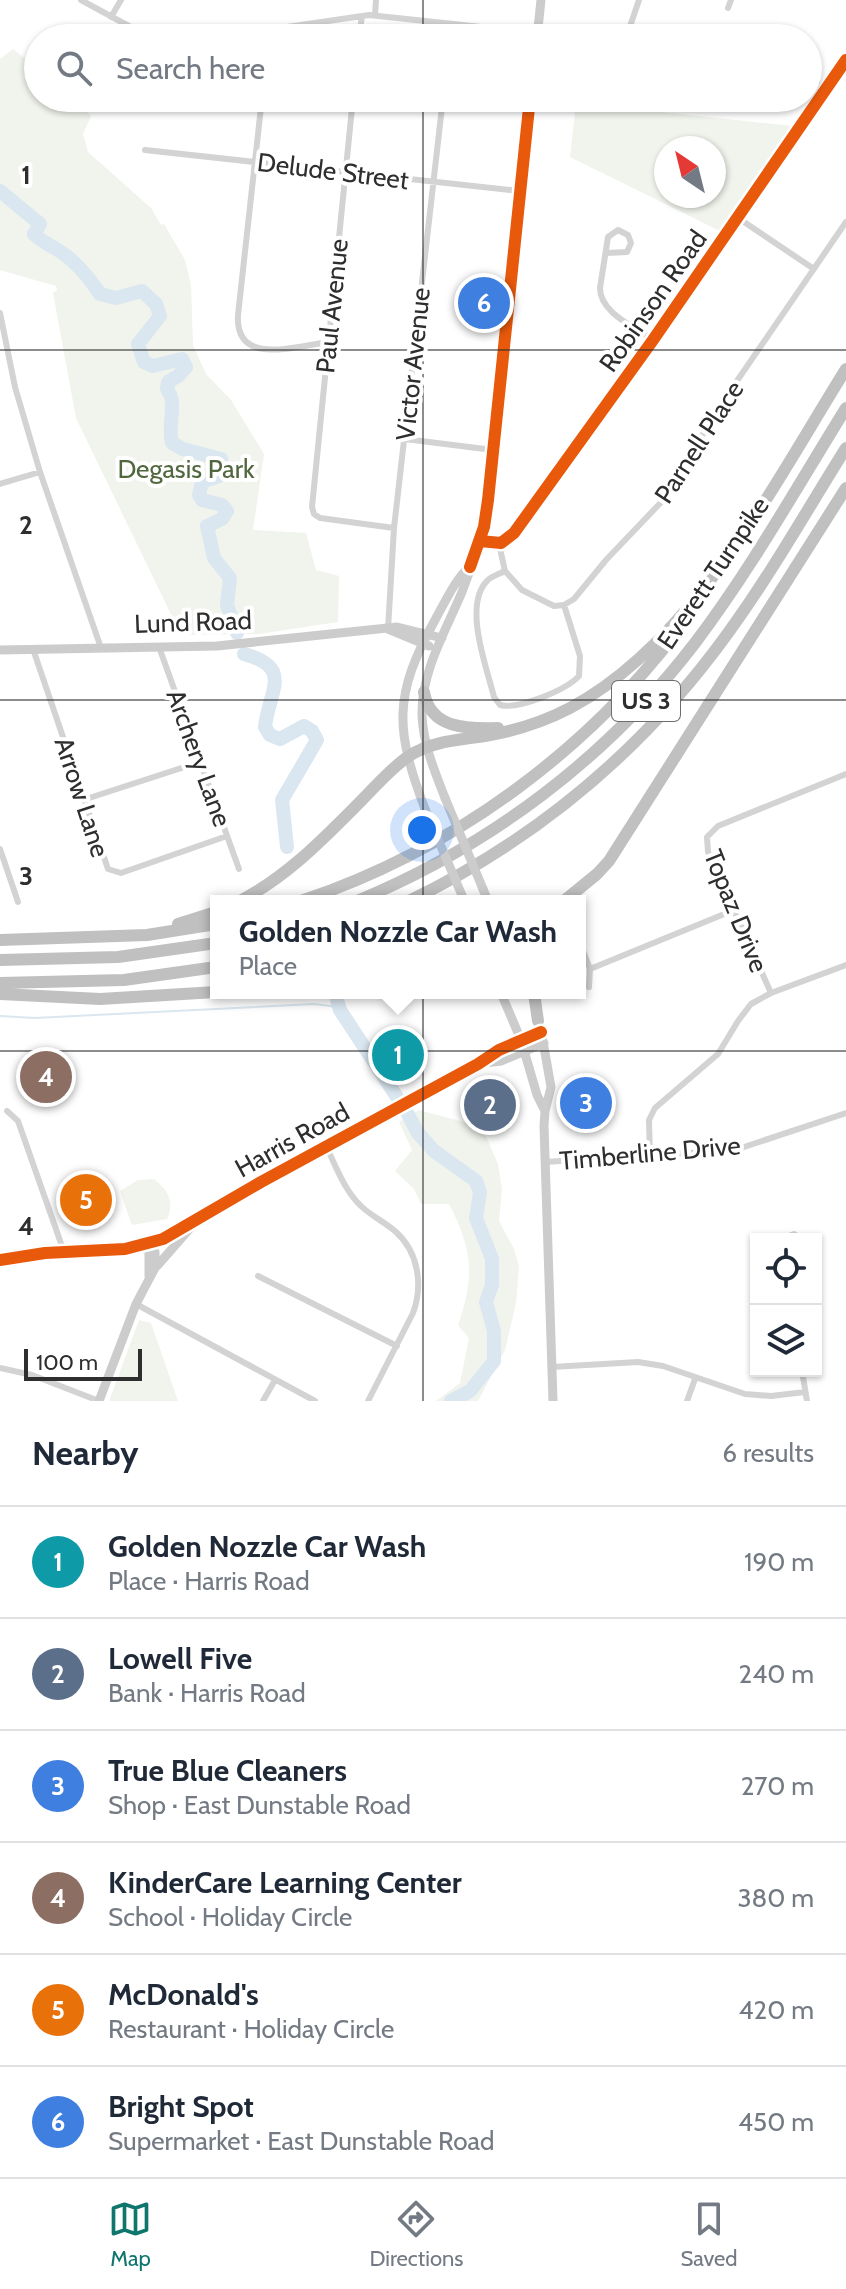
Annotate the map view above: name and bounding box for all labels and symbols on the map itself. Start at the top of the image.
north arrow [654,136,726,208]
street label: Delude Street [256,146,411,196]
text: 1 [21,159,31,191]
street label: Robinson Road [592,224,714,378]
street label: Paul Avenue [309,237,355,375]
pin: 6 [458,273,510,333]
street label: Victor Avenue [389,286,437,442]
street label: Parnell Place [648,375,750,509]
park label: Degasis Park [117,453,255,485]
street label: Everett Turnpike [650,491,776,655]
text: 2 [19,509,33,541]
street label: Lund Road [134,604,252,640]
road number: US 3 [612,681,680,721]
street label: Archery Lane [159,685,239,831]
street label: Arrow Lane [48,733,116,861]
your location [402,810,442,850]
street label: Topaz Drive [697,845,775,977]
text: 3 [19,860,33,892]
pin: 1 [372,1025,424,1085]
pin: 4 [20,1047,72,1107]
pin: 3 [560,1073,612,1133]
pin: 2 [464,1075,516,1135]
street label: Harris Road [229,1096,355,1184]
street label: Timberline Drive [558,1129,742,1177]
pin: 5 [60,1170,112,1230]
text: 4 [18,1210,34,1242]
scale bar [24,1345,142,1381]

